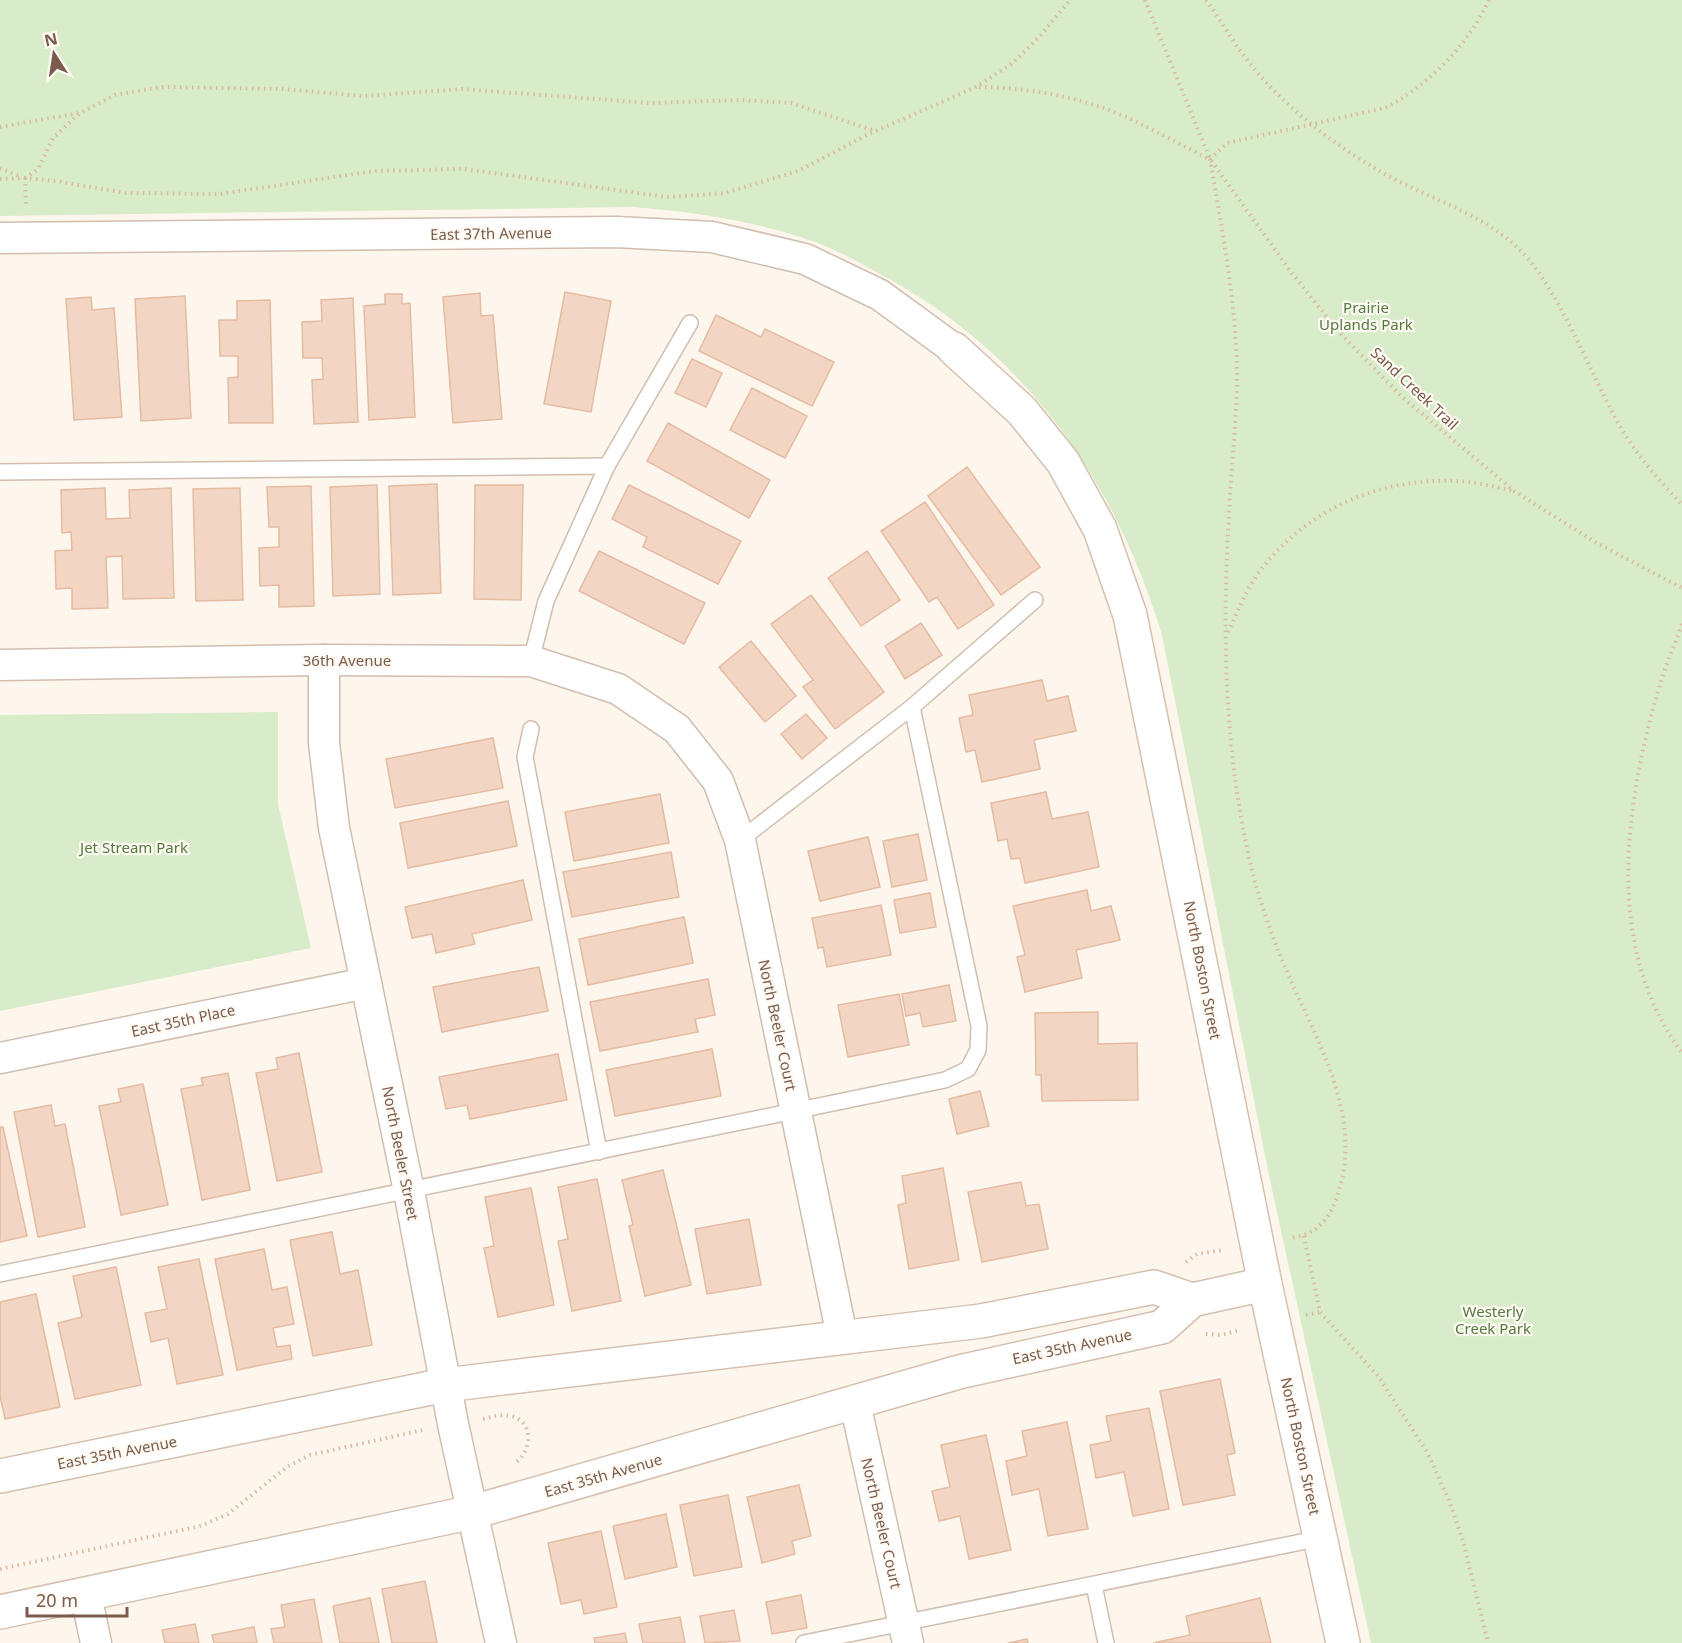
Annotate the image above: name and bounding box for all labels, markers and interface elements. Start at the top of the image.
north arrow [24,24,84,84]
text: N [42,27,60,51]
street label: East 37th Avenue [430,222,552,244]
park label: Prairie Uplands Park [1319,297,1413,334]
street label: Sand Creek Trail [1367,342,1463,434]
street label: 36th Avenue [303,650,391,670]
park label: Jet Stream Park [78,837,188,857]
street label: North Boston Street [1180,899,1226,1042]
street label: North Beeler Court [754,957,802,1093]
street label: East 35th Place [129,999,237,1041]
street label: North Beeler Street [378,1084,424,1222]
park label: Westerly Creek Park [1455,1301,1531,1338]
street label: East 35th Avenue [1010,1324,1134,1368]
street label: North Boston Street [1277,1375,1326,1518]
street label: East 35th Avenue [55,1431,179,1473]
street label: East 35th Avenue [542,1449,664,1501]
street label: North Beeler Court [857,1456,907,1591]
scale bar [27,1580,128,1618]
text: 20 m [36,1588,78,1612]

